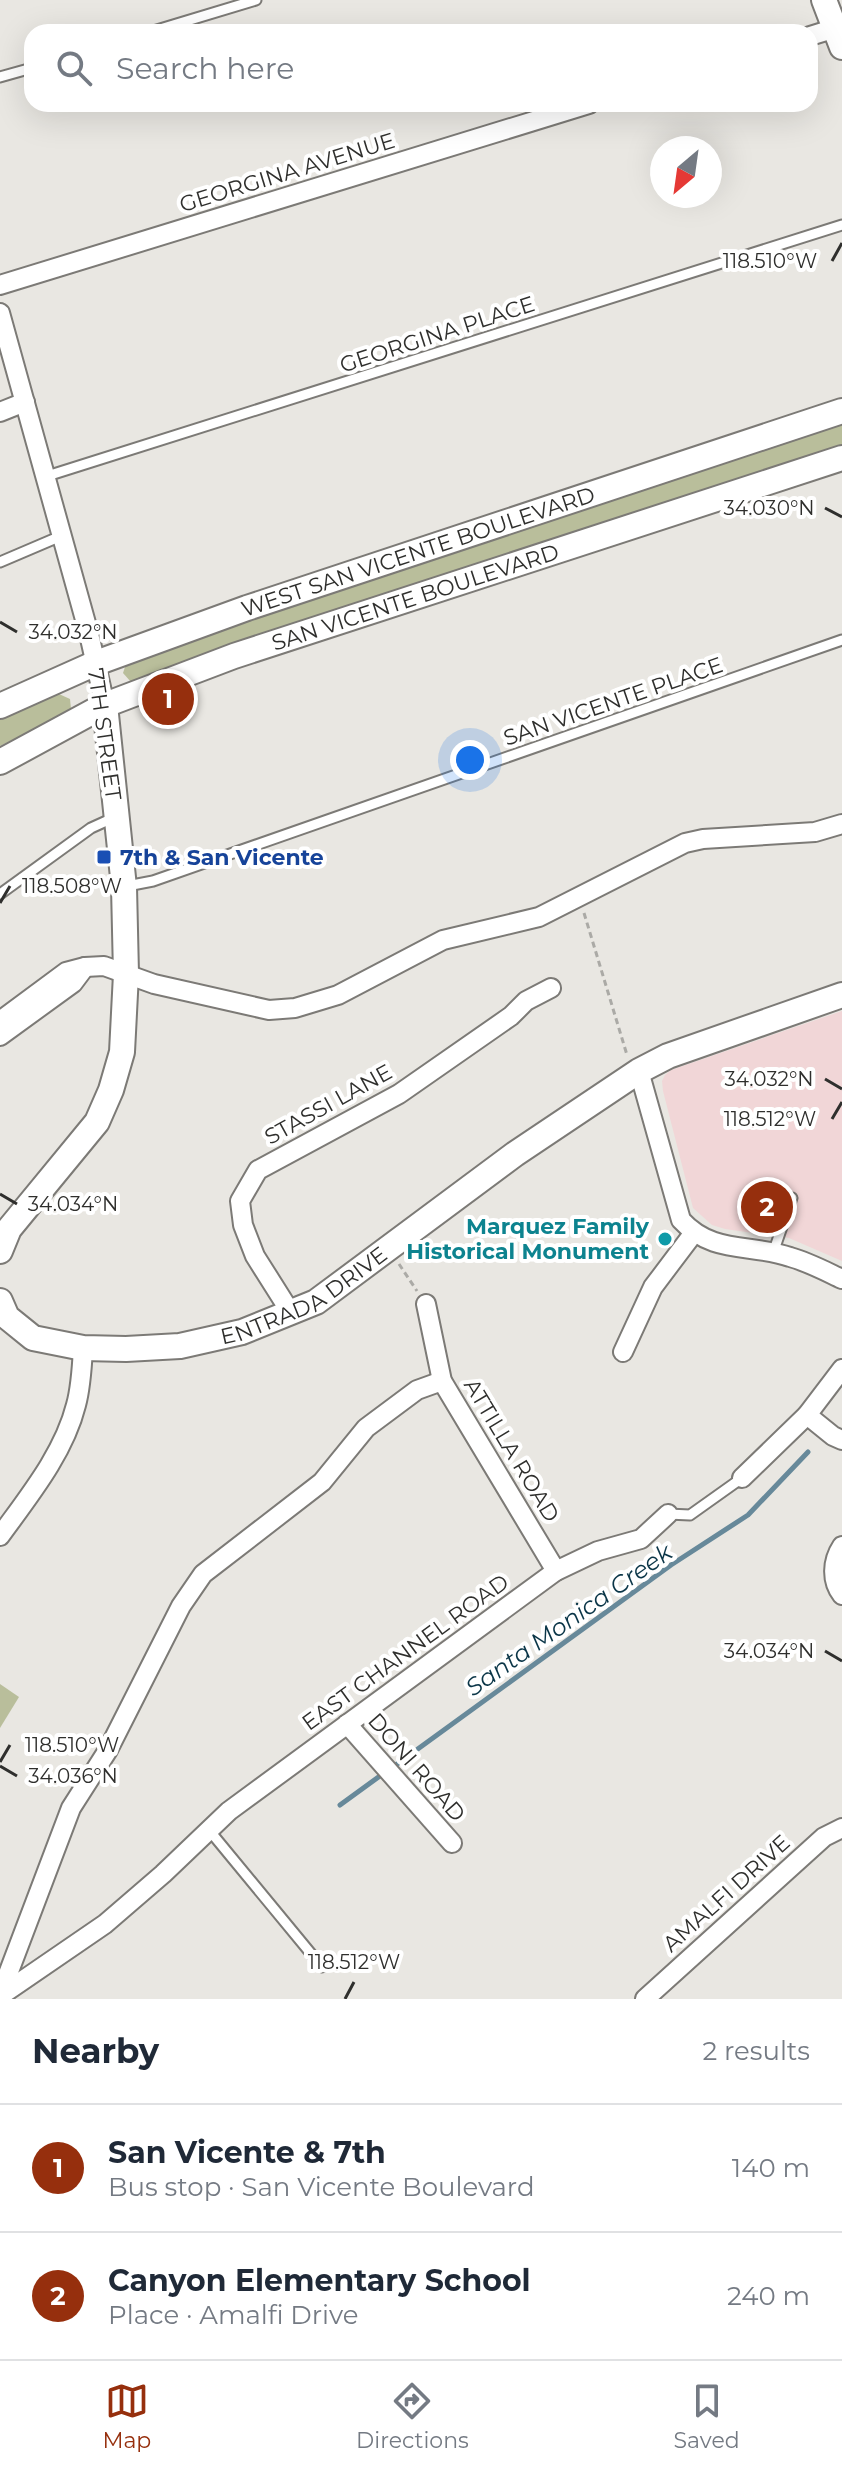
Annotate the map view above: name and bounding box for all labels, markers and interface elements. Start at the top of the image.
search box [24,24,818,112]
icon: search [52,46,96,90]
text: Search here [116,50,294,87]
street label: GEORGINA AVENUE [176,127,398,218]
north arrow [650,136,722,208]
text: 118.510°W [723,249,817,273]
street label: GEORGINA PLACE [336,290,538,379]
street label: WEST SAN VICENTE BOULEVARD [239,482,599,622]
text: 34.030°N [723,496,815,520]
street label: SAN VICENTE BOULEVARD [269,538,563,656]
text: 34.032°N [28,620,118,644]
street label: SAN VICENTE PLACE [500,651,726,752]
street label: 7TH STREET [82,666,127,802]
pin: 1 [142,669,194,729]
your location [450,740,490,780]
place label: 7th & San Vicente [120,844,324,871]
marker: 7th & San Vicente [95,848,113,866]
text: 118.508°W [22,874,122,898]
street label: STASSI LANE [260,1058,397,1151]
text: 34.032°N [724,1067,814,1091]
text: 118.512°W [724,1107,816,1131]
pin: 2 [741,1177,793,1237]
text: 34.034°N [28,1192,118,1216]
place label: Marquez Family Historical Monument [406,1213,650,1265]
marker: Marquez Family Historical Monument [656,1230,674,1248]
street label: ENTRADA DRIVE [218,1241,392,1350]
street label: ATTILLA ROAD [458,1374,565,1527]
water label: Santa Monica Creek [460,1536,679,1702]
street label: EAST CHANNEL ROAD [297,1568,514,1736]
text: 34.034°N [724,1639,814,1663]
street label: DONI ROAD [362,1708,471,1827]
text: 118.510°W [25,1733,119,1757]
text: 34.036°N [28,1764,118,1788]
street label: AMALFI DRIVE [657,1829,796,1958]
text: 118.512°W [308,1950,400,1974]
text: Nearby [32,2030,159,2072]
text: 2 results [702,2035,810,2067]
text: San Vicente & 7th [108,2134,386,2171]
text: 1 [53,2152,63,2184]
text: 140 m [732,2152,810,2184]
text: Bus stop · San Vicente Boulevard [108,2171,535,2203]
text: Canyon Elementary School [108,2262,531,2299]
text: 2 [50,2280,66,2312]
text: 240 m [727,2280,810,2312]
text: Place · Amalfi Drive [108,2299,358,2331]
tab: Map [102,2379,151,2454]
tab: Directions [356,2379,469,2454]
tab: Saved [674,2379,740,2454]

